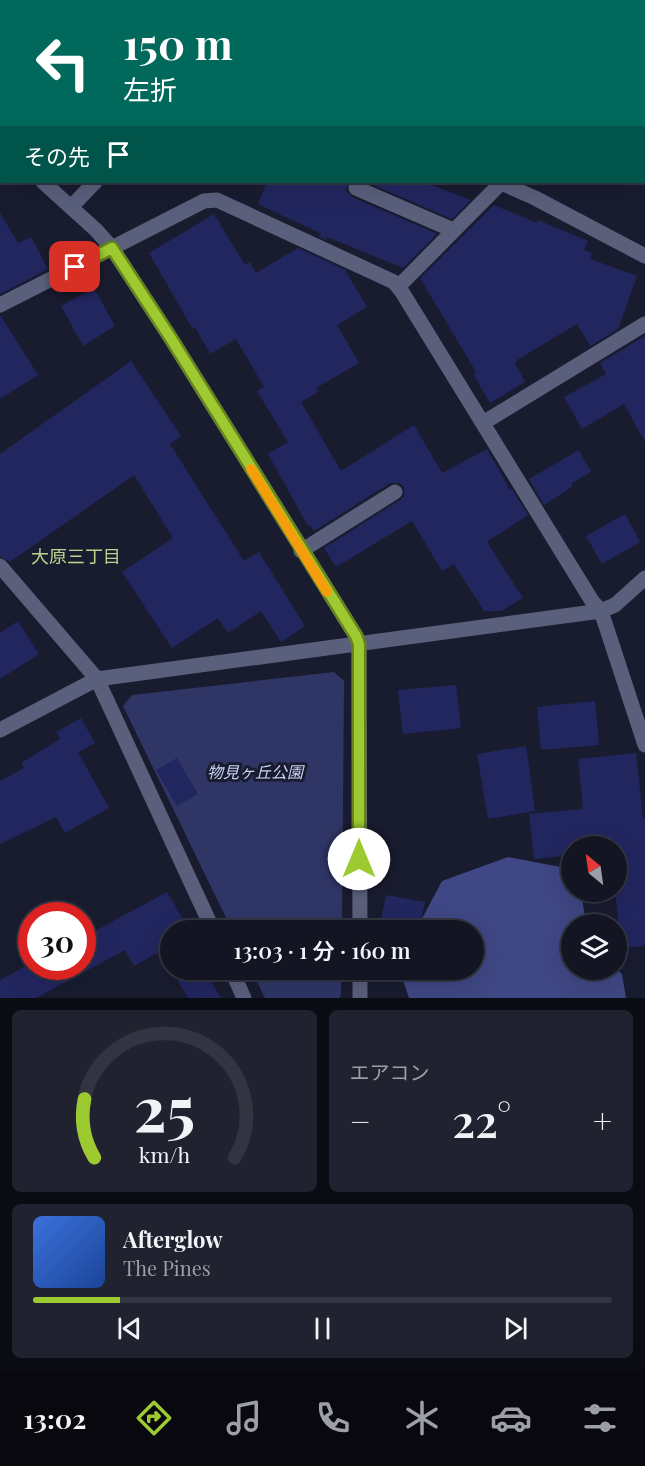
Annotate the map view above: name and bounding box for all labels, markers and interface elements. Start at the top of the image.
text: 150 m [123,15,233,71]
icon: left [24,24,102,102]
text: 左折 [123,71,177,107]
icon: arrive [102,138,135,171]
text: その先 [24,141,90,171]
pin [49,241,100,292]
icon: arrive [58,250,91,283]
district label: 大原三丁目 [31,544,121,568]
park label: 物見ヶ丘公園 [207,761,305,782]
position arrow [327,827,391,891]
north arrow [561,836,627,902]
map controls [561,836,627,980]
speed limit sign: 30 [18,902,96,980]
button: layers [561,914,627,980]
text: 13:03 · 1 分 · 160 m [234,935,410,965]
text: エアコン [350,1058,430,1085]
text: 25 [134,1064,195,1148]
text: 22° [452,1089,511,1149]
text: − [350,1098,371,1142]
text: + [593,1098,612,1142]
text: km/h [139,1140,190,1168]
text: Afterglow [123,1224,223,1254]
text: The Pines [123,1254,211,1281]
icon: previous [113,1312,146,1345]
icon: pause [306,1312,339,1345]
icon: next [499,1312,532,1345]
icon: directions [133,1397,175,1439]
icon: music [223,1397,265,1439]
icon: phone [312,1397,354,1439]
icon: climate [401,1397,443,1439]
icon: car [490,1397,532,1439]
icon: filters [579,1397,621,1439]
text: 13:02 [24,1400,86,1436]

